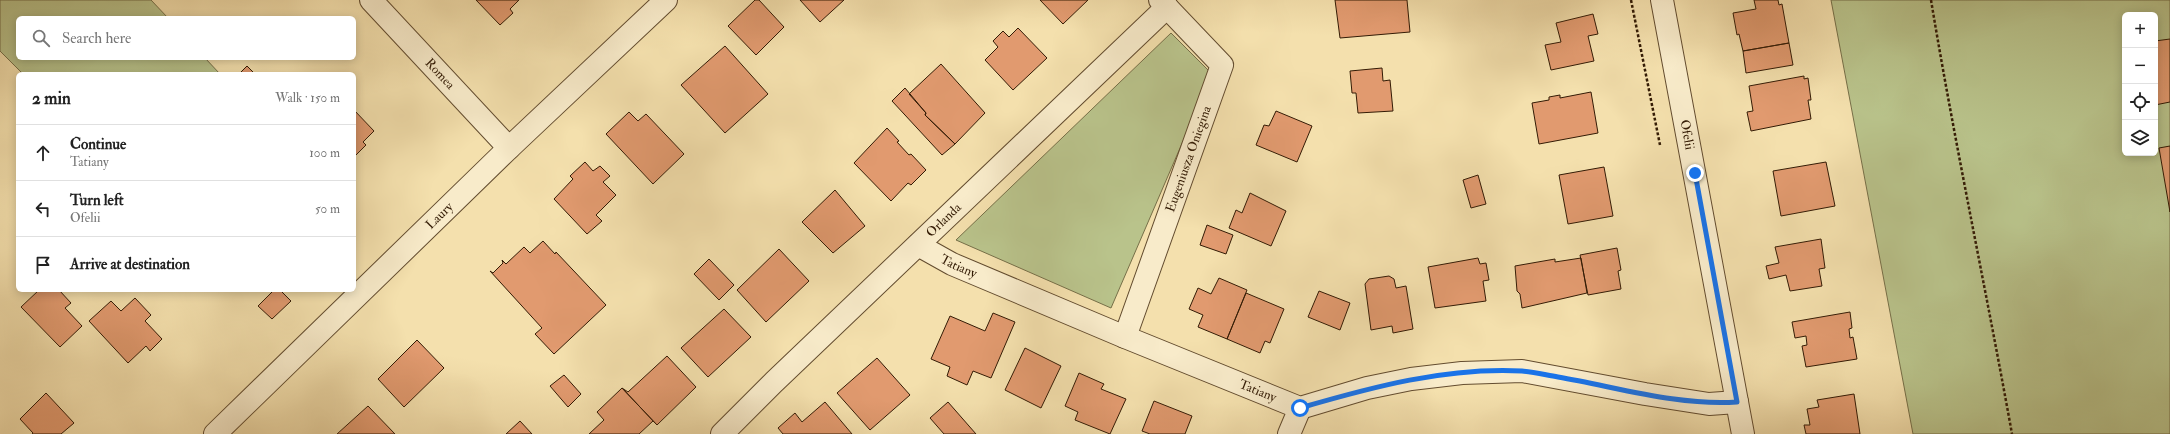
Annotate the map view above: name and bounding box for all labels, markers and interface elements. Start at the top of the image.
map controls [2122,12,2158,156]
button: + [2122,12,2158,48]
search box [16,16,356,60]
icon: search [30,27,52,49]
text: Search here [62,29,131,48]
button: − [2122,48,2158,84]
street label: Romea [422,55,459,93]
button: locate [2122,84,2158,120]
text: 2 min [32,88,71,109]
text: Walk · 150 m [275,90,340,106]
street label: Eugeniusza Oniegina [1162,103,1215,214]
street label: Ofelii [1676,118,1698,152]
button: layers [2122,120,2158,156]
text: Continue [70,135,126,154]
icon: ahead [32,142,54,164]
text: 100 m [309,145,340,161]
text: Tatiany [70,154,109,170]
route end [1686,164,1704,182]
text: Turn left [70,191,124,210]
icon: left [32,198,54,220]
street label: Laury [422,199,457,233]
street label: Orlanda [923,199,965,241]
text: 50 m [315,201,340,217]
text: Ofelii [70,210,100,226]
street label: Tatiany [937,251,980,283]
icon: arrive [32,254,54,276]
text: Arrive at destination [70,255,190,274]
street label: Tatiany [1237,376,1279,407]
route start [1291,399,1309,417]

